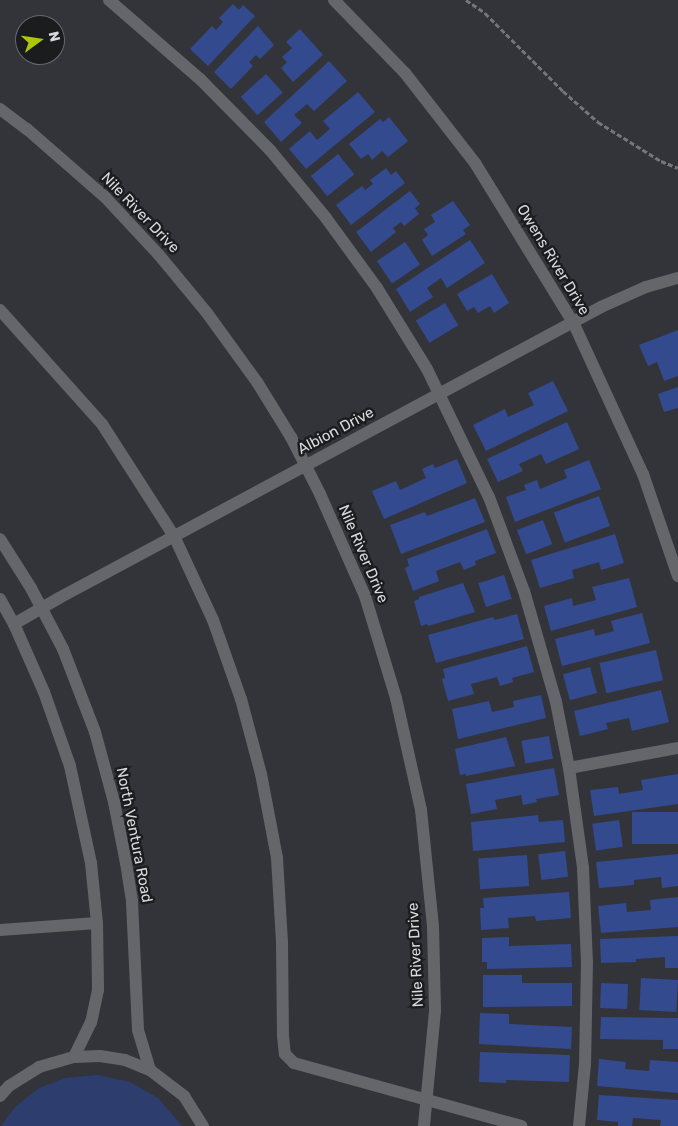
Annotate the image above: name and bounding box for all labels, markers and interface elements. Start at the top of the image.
north arrow [15,15,65,65]
text: N [45,30,64,43]
street label: Nile River Drive [97,169,183,257]
street label: Owens River Drive [513,201,593,319]
street label: Albion Drive [295,403,377,459]
street label: Nile River Drive [334,502,392,606]
street label: North Ventura Road [112,766,156,904]
street label: Nile River Drive [404,902,428,1008]

